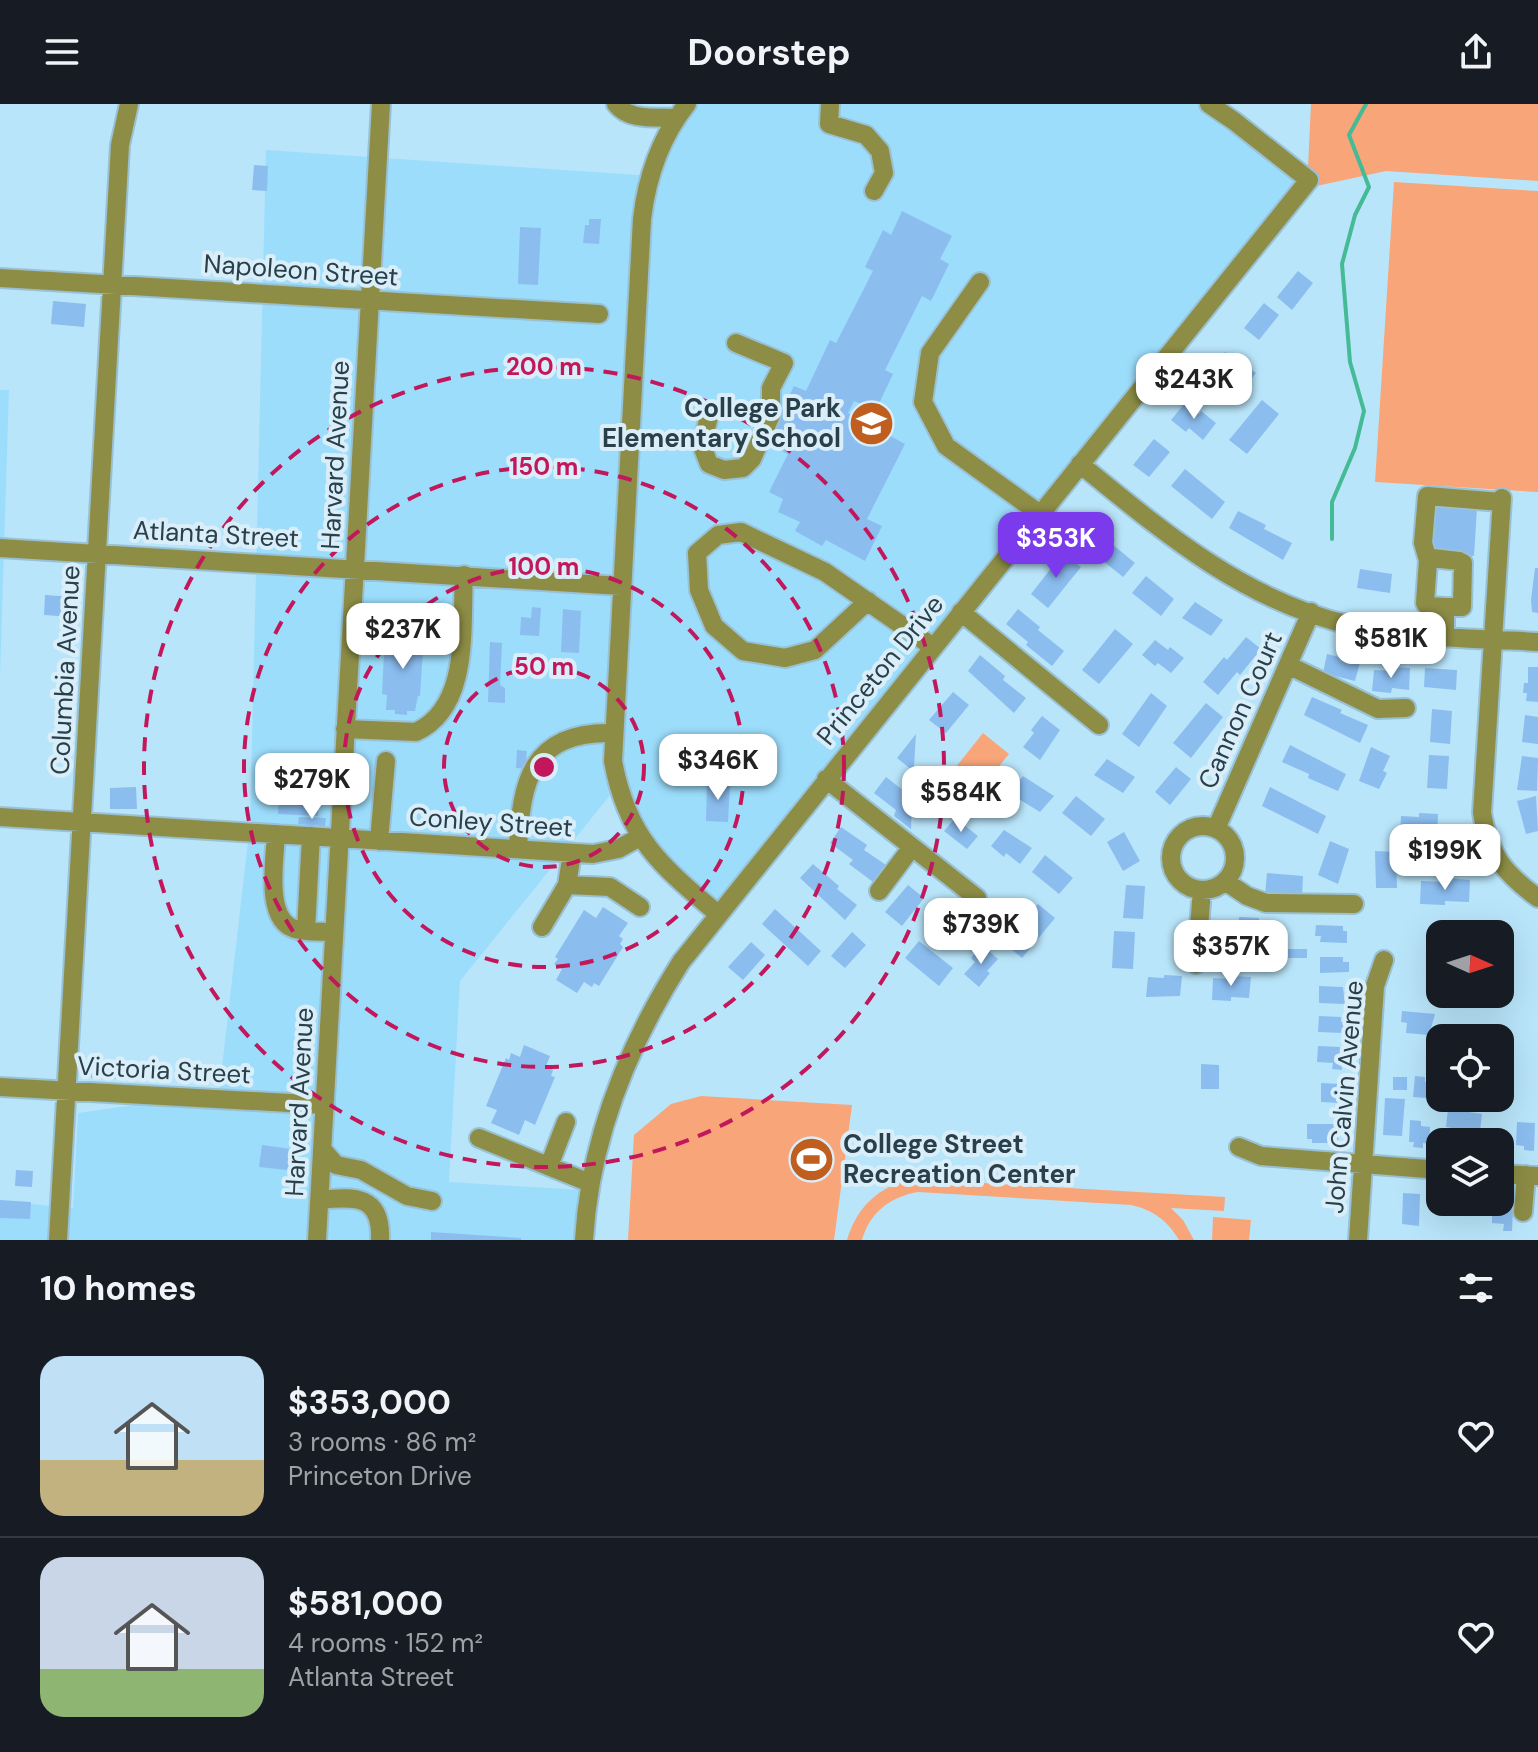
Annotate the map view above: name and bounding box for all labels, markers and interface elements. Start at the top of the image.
text: Doorstep [687,29,851,76]
icon: menu [40,30,84,74]
icon: share [1454,30,1498,74]
street label: Napoleon Street [202,246,400,294]
text: 200 m [506,351,582,382]
pin: $243K [1138,353,1250,421]
street label: Harvard Avenue [313,360,357,550]
text: $243K [1154,362,1234,396]
place label: College Park Elementary School [602,391,841,455]
school or university icon: College Park Elementary School [848,399,896,447]
text: 150 m [510,451,578,482]
pin: $353K [1000,512,1112,580]
street label: Atlanta Street [132,513,300,555]
text: $353K [1016,521,1096,555]
text: 100 m [509,551,579,582]
street label: Columbia Avenue [43,564,87,776]
street label: Princeton Drive [809,588,951,752]
pin: $237K [347,603,459,671]
text: $237K [364,612,442,646]
pin: $581K [1335,612,1447,680]
text: $581K [1354,621,1428,655]
street label: Cannon Court [1190,626,1290,794]
text: 50 m [514,651,574,682]
pin: $346K [662,734,774,802]
text: $346K [677,743,759,777]
pin: $279K [256,753,368,821]
centre of rings [530,753,558,781]
text: $279K [273,762,351,796]
pin: $584K [905,766,1017,834]
text: $584K [920,775,1002,809]
street label: Conley Street [408,799,574,845]
pin: $199K [1389,824,1501,892]
text: $199K [1407,833,1483,867]
pin: $739K [925,898,1037,966]
text: $739K [942,907,1020,941]
pin: $357K [1175,920,1287,988]
north arrow [1426,920,1514,1008]
map controls [1426,920,1514,1216]
text: $357K [1192,929,1270,963]
street label: John Calvin Avenue [1317,979,1371,1215]
street label: Harvard Avenue [277,1007,321,1197]
button: locate [1426,1024,1514,1112]
street label: Victoria Street [76,1048,252,1092]
place label: College Street Recreation Center [843,1127,1076,1191]
button: layers [1426,1128,1514,1216]
sports icon: College Street Recreation Center [788,1135,836,1183]
text: 10 homes [40,1266,197,1311]
icon: filters [1454,1266,1498,1310]
text: $353,000 [288,1380,451,1425]
icon: home [104,1388,200,1484]
icon: heart [1454,1414,1498,1458]
text: 3 rooms · 86 m² [288,1425,476,1459]
text: Princeton Drive [288,1459,472,1493]
text: $581,000 [288,1581,443,1626]
icon: home [104,1589,200,1685]
icon: heart [1454,1615,1498,1659]
text: 4 rooms · 152 m² [288,1626,483,1660]
text: Atlanta Street [288,1660,454,1694]

